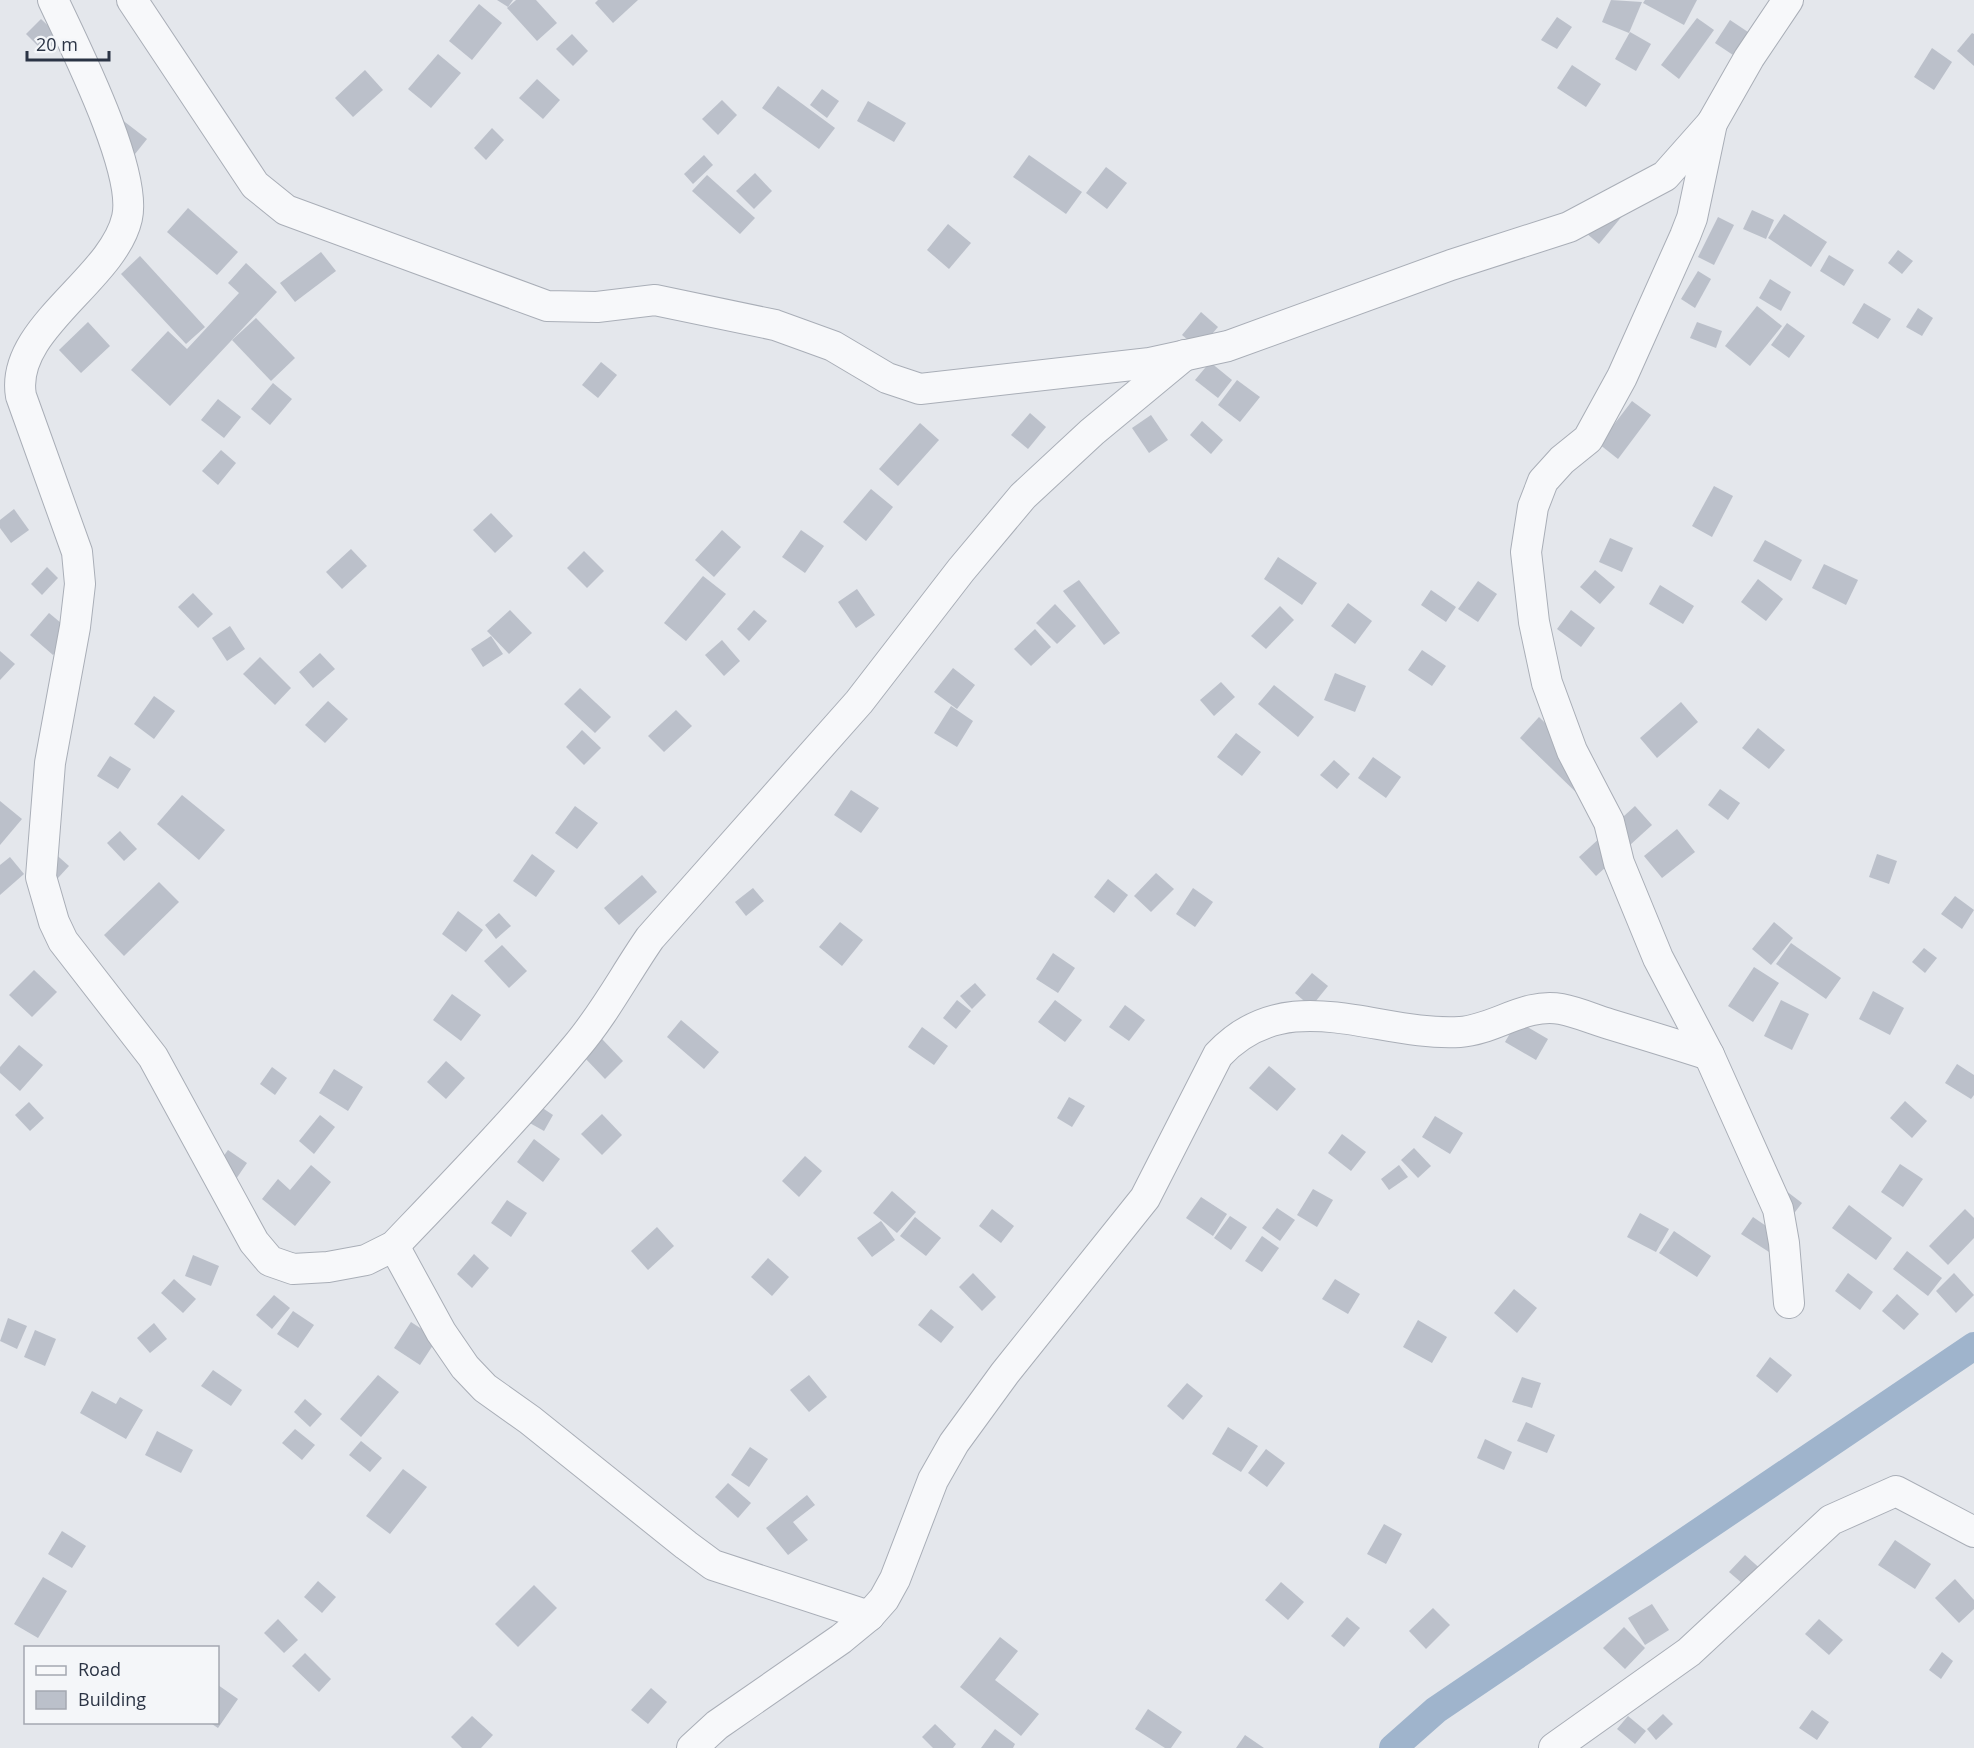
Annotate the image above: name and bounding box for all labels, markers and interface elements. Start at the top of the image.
scale bar [27,24,110,62]
text: 20 m [36,32,78,56]
legend [24,1646,219,1724]
text: Road [78,1657,121,1681]
text: Building [78,1687,146,1711]

